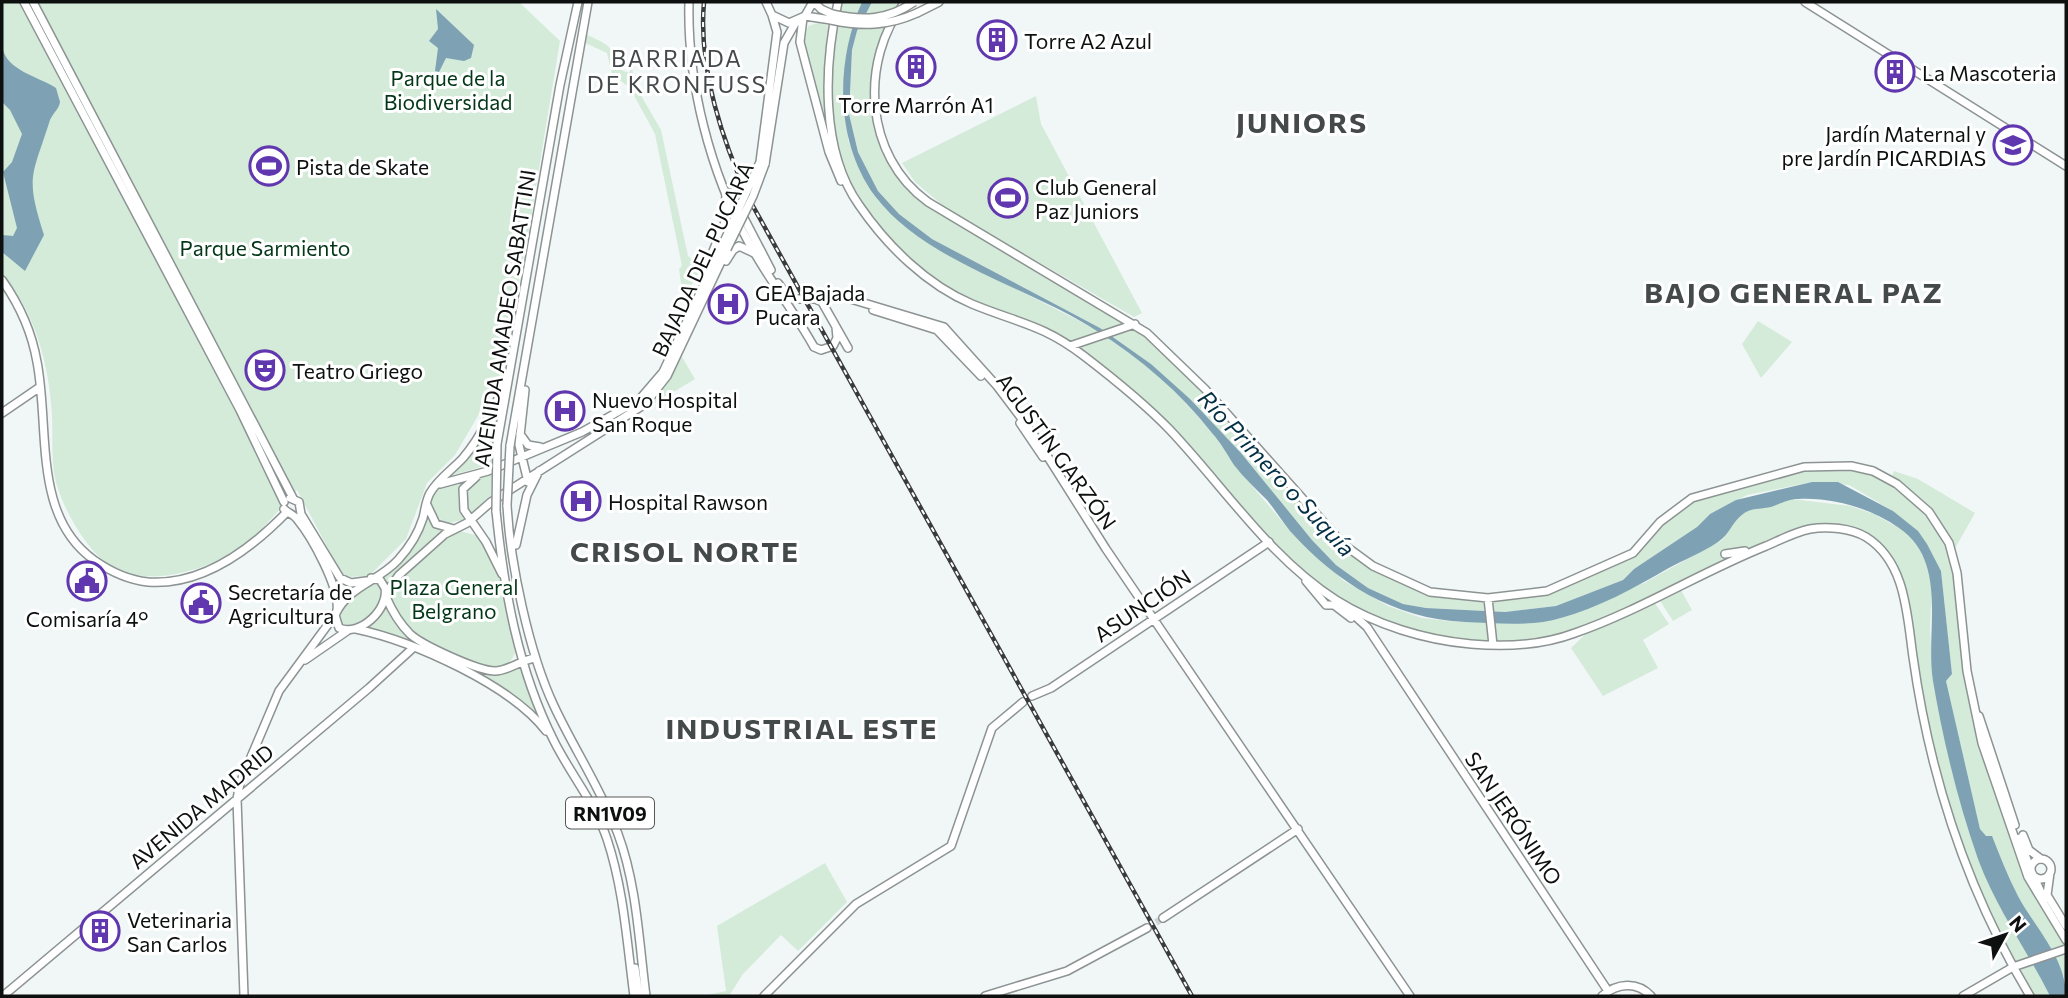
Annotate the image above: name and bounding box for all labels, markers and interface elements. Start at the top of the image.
building icon: Torre A2 Azul [976,19,1018,61]
place label: Torre A2 Azul [1024,28,1152,53]
district label: BARRIADA DE KRONFUSS [587,44,767,98]
building icon: Torre Marrón A1 [895,46,937,88]
building icon: La Mascoteria [1874,51,1916,93]
place label: La Mascoteria [1922,60,2057,85]
park label: Parque de la Biodiversidad [384,65,512,114]
place label: Torre Marrón A1 [838,92,994,117]
district label: JUNIORS [1236,105,1368,139]
place label: Jardín Maternal y pre Jardín PICARDIAS [1782,121,1986,170]
school or university icon: Jardín Maternal y pre Jardín PICARDIAS [1992,124,2034,166]
sports icon: Pista de Skate [248,145,290,187]
place label: Pista de Skate [296,154,429,179]
street label: BAJADA DEL PUCARÁ [646,158,758,360]
street label: AVENIDA AMADEO SABATTINI [468,168,540,468]
place label: Club General Paz Juniors [1035,174,1157,223]
sports icon: Club General Paz Juniors [987,177,1029,219]
park label: Parque Sarmiento [180,235,350,260]
district label: BAJO GENERAL PAZ [1644,275,1944,309]
place label: GEA Bajada Pucara [755,280,865,329]
hospital icon: GEA Bajada Pucara [707,283,749,325]
theatre icon: Teatro Griego [244,349,286,391]
place label: Teatro Griego [292,358,423,383]
street label: AGUSTÍN GARZÓN [992,368,1122,534]
water label: Río Primero o Suquía [1193,384,1361,562]
place label: Nuevo Hospital San Roque [592,387,738,436]
hospital icon: Nuevo Hospital San Roque [544,390,586,432]
hospital icon: Hospital Rawson [560,480,602,522]
place label: Hospital Rawson [608,489,768,514]
district label: CRISOL NORTE [570,534,800,568]
public building icon: Comisaría 4° [66,560,108,602]
street label: ASUNCIÓN [1089,564,1195,646]
park label: Plaza General Belgrano [389,574,519,623]
place label: Secretaría de Agricultura [228,579,352,628]
public building icon: Secretaría de Agricultura [180,582,222,624]
place label: Comisaría 4° [26,606,148,631]
district label: INDUSTRIAL ESTE [666,711,938,745]
street label: AVENIDA MADRID [124,738,278,874]
street label: SAN JERÓNIMO [1460,747,1568,889]
road number: RN1V09 [566,798,654,828]
north arrow [1970,900,2040,970]
place label: Veterinaria San Carlos [127,907,232,956]
building icon: Veterinaria San Carlos [79,910,121,952]
text: N [2005,911,2032,937]

